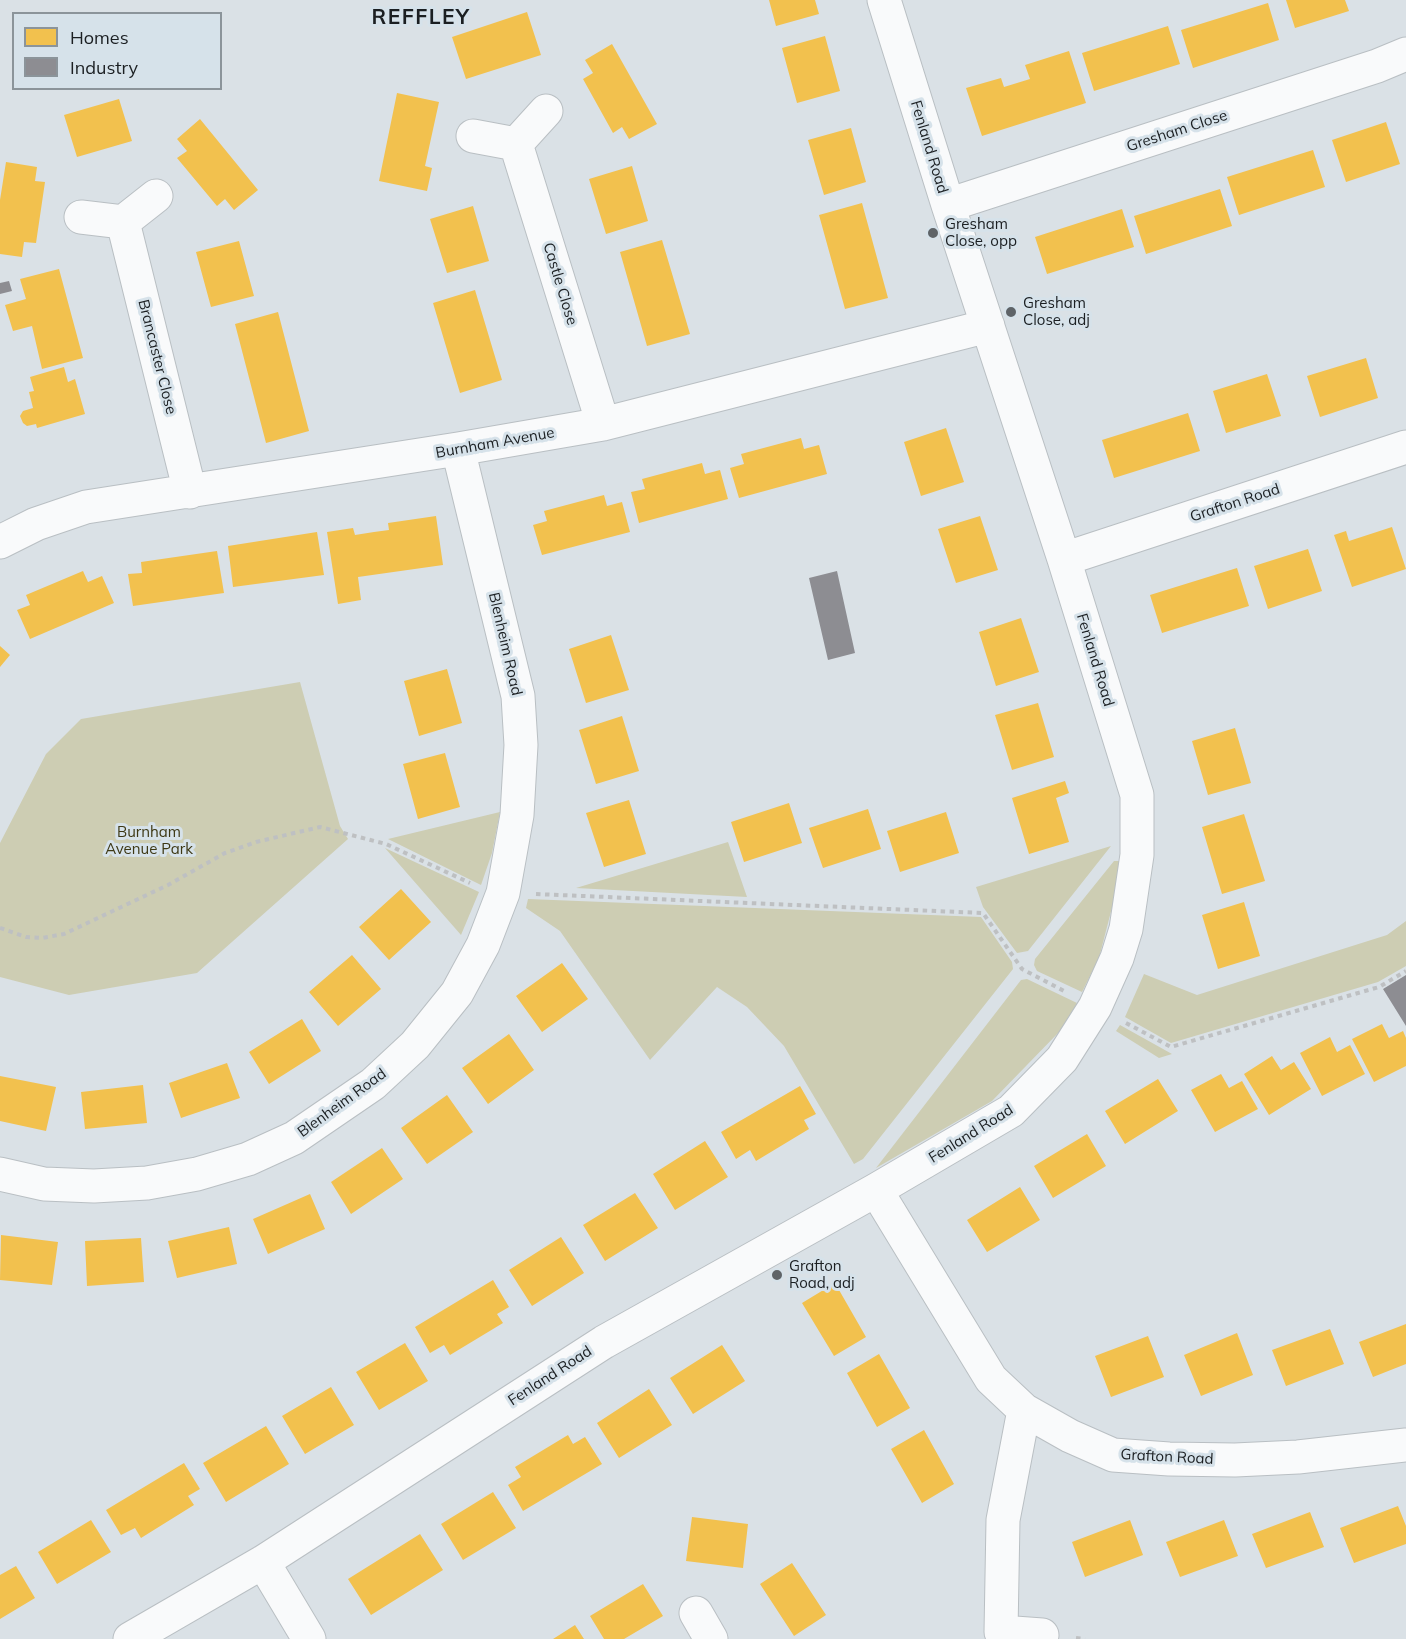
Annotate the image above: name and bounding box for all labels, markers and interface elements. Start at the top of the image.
district label: REFFLEY [371,5,471,31]
legend [12,12,222,90]
text: Homes [70,26,129,49]
text: Industry [70,56,138,79]
street label: Fenland Road [906,98,952,196]
street label: Gresham Close [1124,106,1230,156]
place label: Gresham Close, opp [945,215,1017,250]
marker: Gresham Close, opp [926,226,940,240]
street label: Castle Close [539,241,581,327]
place label: Gresham Close, adj [1023,294,1090,329]
street label: Brancaster Close [134,298,180,416]
marker: Gresham Close, adj [1004,305,1018,319]
street label: Burnham Avenue [434,424,556,462]
street label: Grafton Road [1188,480,1282,526]
street label: Blenheim Road [484,591,526,697]
street label: Fenland Road [1072,611,1118,709]
park label: Burnham Avenue Park [105,823,193,858]
street label: Blenheim Road [294,1065,390,1141]
street label: Fenland Road [925,1101,1017,1167]
place label: Grafton Road, adj [789,1257,855,1292]
marker: Grafton Road, adj [770,1268,784,1282]
street label: Fenland Road [505,1342,595,1410]
street label: Grafton Road [1120,1446,1214,1468]

